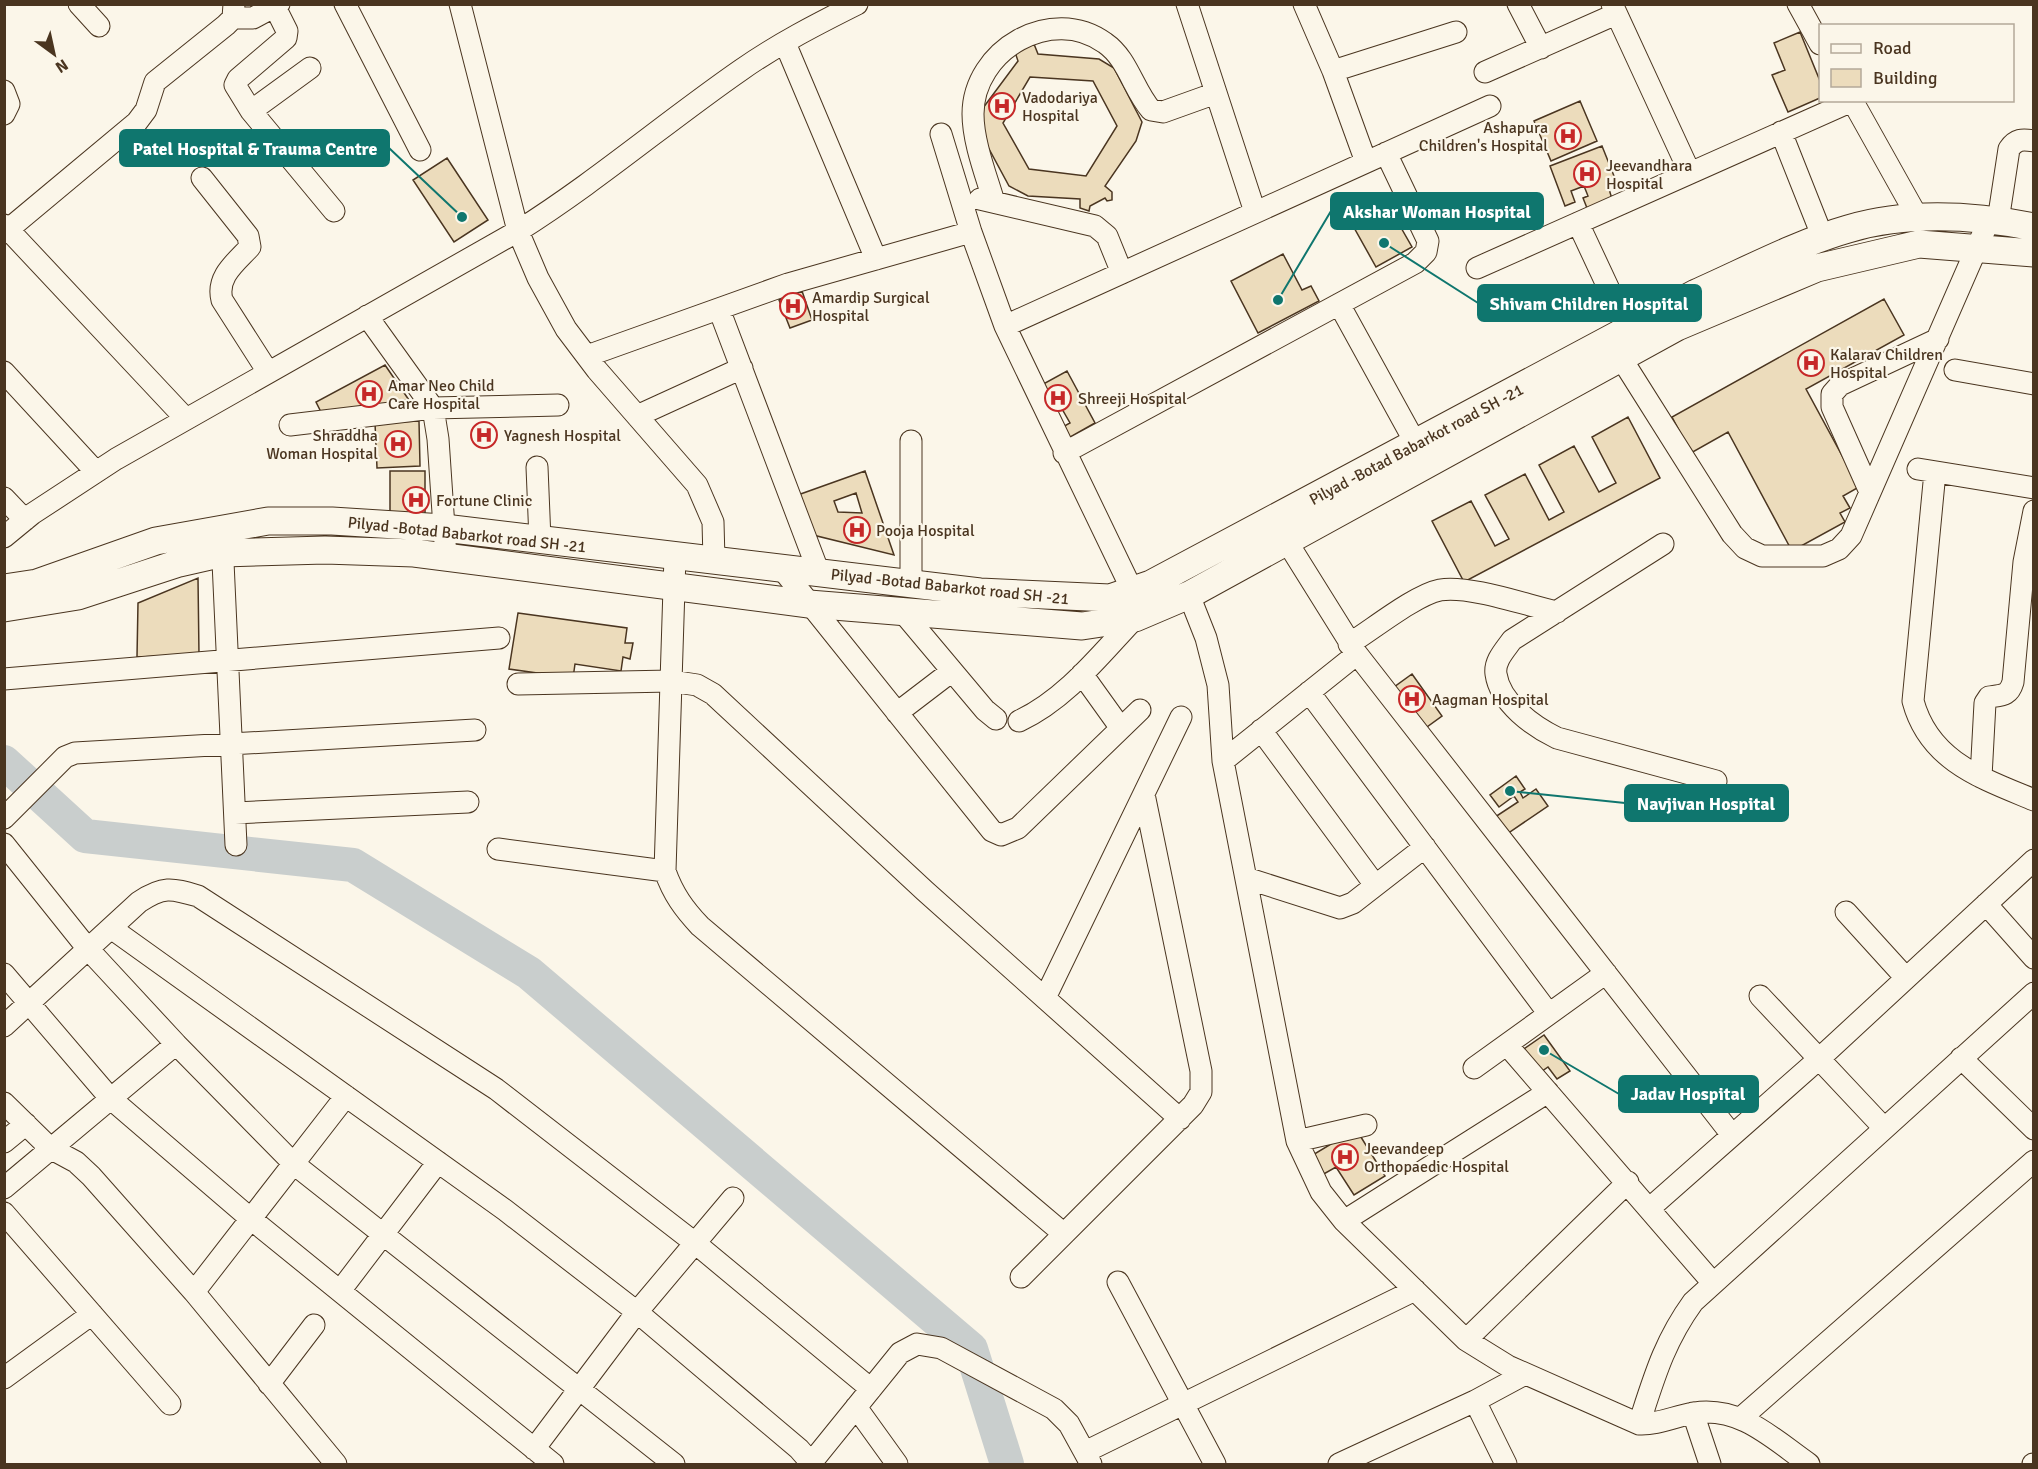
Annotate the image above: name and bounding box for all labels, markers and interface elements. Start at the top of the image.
north arrow [24,24,84,84]
legend [1819,24,2014,102]
text: Road [1873,37,1912,59]
text: N [52,54,72,77]
text: Building [1873,67,1937,89]
place label: Vadodariya Hospital [1022,88,1098,126]
hospital icon: Vadodariya Hospital [987,91,1017,121]
place label: Ashapura Children's Hospital [1419,118,1548,156]
hospital icon: Ashapura Children's Hospital [1553,121,1583,151]
callout: Patel Hospital & Trauma Centre [120,130,389,166]
text: Patel Hospital & Trauma Centre [133,138,378,160]
place label: Jeevandhara Hospital [1606,156,1692,194]
hospital icon: Jeevandhara Hospital [1572,159,1602,189]
callout: Akshar Woman Hospital [1331,193,1543,229]
text: Akshar Woman Hospital [1343,201,1531,223]
callout: Shivam Children Hospital [1478,285,1701,321]
place label: Amardip Surgical Hospital [812,288,930,326]
hospital icon: Amardip Surgical Hospital [778,291,808,321]
text: Shivam Children Hospital [1490,293,1689,315]
place label: Kalarav Children Hospital [1830,345,1943,383]
hospital icon: Kalarav Children Hospital [1796,348,1826,378]
place label: Amar Neo Child Care Hospital [388,376,495,414]
hospital icon: Amar Neo Child Care Hospital [354,379,384,409]
street label: Pilyad -Botad Babarkot road SH -21 [1306,380,1527,510]
hospital icon: Shreeji Hospital [1043,383,1073,413]
place label: Shreeji Hospital [1078,389,1187,409]
hospital icon: Yagnesh Hospital [469,420,499,450]
place label: Shraddha Woman Hospital [266,426,378,464]
place label: Yagnesh Hospital [504,426,621,446]
hospital icon: Shraddha Woman Hospital [383,429,413,459]
hospital icon: Fortune Clinic [401,485,431,515]
place label: Fortune Clinic [436,491,532,511]
street label: Pilyad -Botad Babarkot road SH -21 [347,513,587,557]
hospital icon: Pooja Hospital [842,515,872,545]
place label: Pooja Hospital [876,521,975,541]
street label: Pilyad -Botad Babarkot road SH -21 [830,565,1070,609]
hospital icon: Aagman Hospital [1397,684,1427,714]
place label: Aagman Hospital [1432,690,1549,710]
callout: Navjivan Hospital [1625,785,1788,821]
text: Navjivan Hospital [1637,793,1776,815]
callout: Jadav Hospital [1619,1076,1758,1112]
text: Jadav Hospital [1631,1083,1746,1105]
place label: Jeevandeep Orthopaedic Hospital [1364,1139,1509,1177]
hospital icon: Jeevandeep Orthopaedic Hospital [1330,1142,1360,1172]

